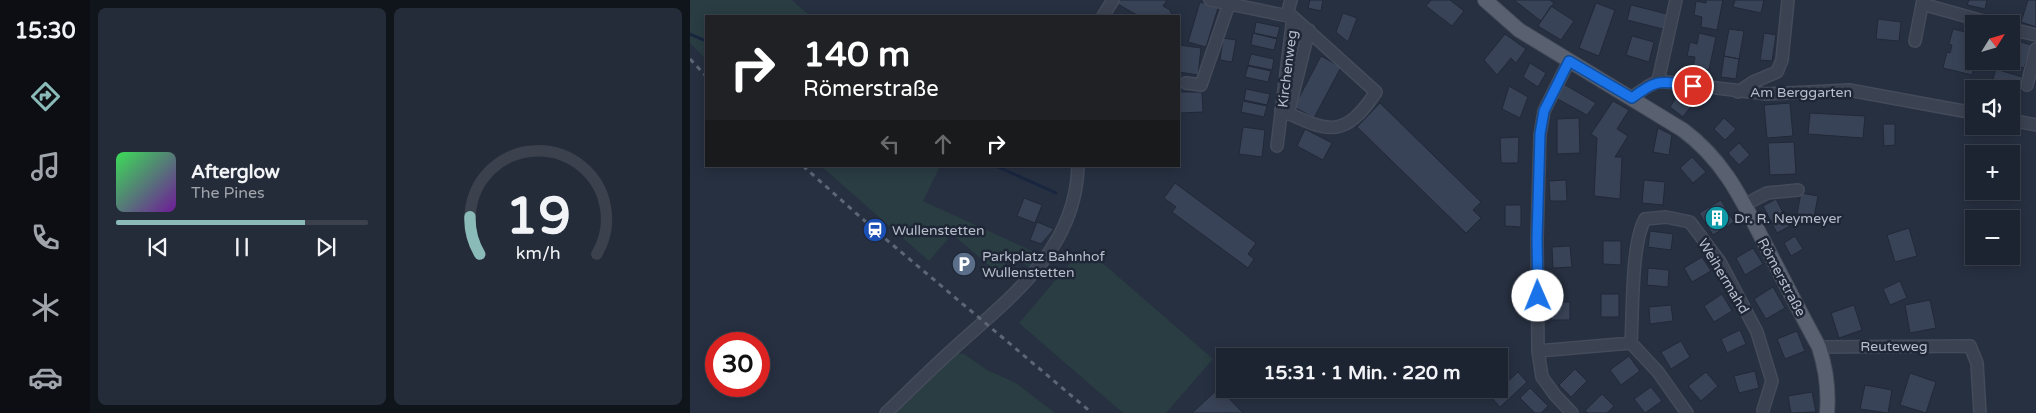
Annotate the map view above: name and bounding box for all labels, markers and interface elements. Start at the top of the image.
north arrow [1965,15,2020,70]
map controls [1965,15,2020,265]
text: 15:30 [15,18,75,44]
street label: Kirchenweg [1274,29,1301,109]
text: 140 m [803,34,910,76]
icon: right [720,35,785,100]
pin [1672,65,1714,107]
icon: arrive [1679,72,1707,100]
text: Römerstraße [803,76,939,102]
icon: directions [28,79,63,114]
button: sound [1965,80,2020,135]
street label: Am Berggarten [1750,84,1852,101]
icon: left [876,130,904,158]
icon: ahead [929,130,957,158]
icon: right [982,130,1010,158]
button: + [1965,145,2020,200]
icon: music [28,149,63,184]
text: Afterglow [191,161,280,183]
text: The Pines [191,183,265,203]
text: 19 [505,185,571,248]
building icon: Dr. R. Neymeyer [1704,205,1730,231]
place label: Dr. R. Neymeyer [1734,210,1842,227]
button: − [1965,210,2020,265]
station icon: Wullenstetten [862,217,888,243]
icon: phone [28,220,63,255]
place label: Wullenstetten [892,222,984,239]
icon: previous [144,233,172,261]
icon: pause [228,233,256,261]
icon: next [312,233,340,261]
street label: Römerstraße [1754,235,1809,319]
street label: Weihermahd [1694,236,1753,317]
text: km/h [516,243,560,264]
place label: Parkplatz Bahnhof Wullenstetten [982,248,1105,281]
parking icon: Parkplatz Bahnhof Wullenstetten [951,251,977,277]
position arrow [1511,269,1563,321]
icon: climate [28,290,63,325]
speed limit sign: 30 [705,332,770,397]
street label: Reuteweg [1860,338,1928,355]
icon: car [28,360,63,395]
text: 15:31 · 1 Min. · 220 m [1264,362,1460,384]

